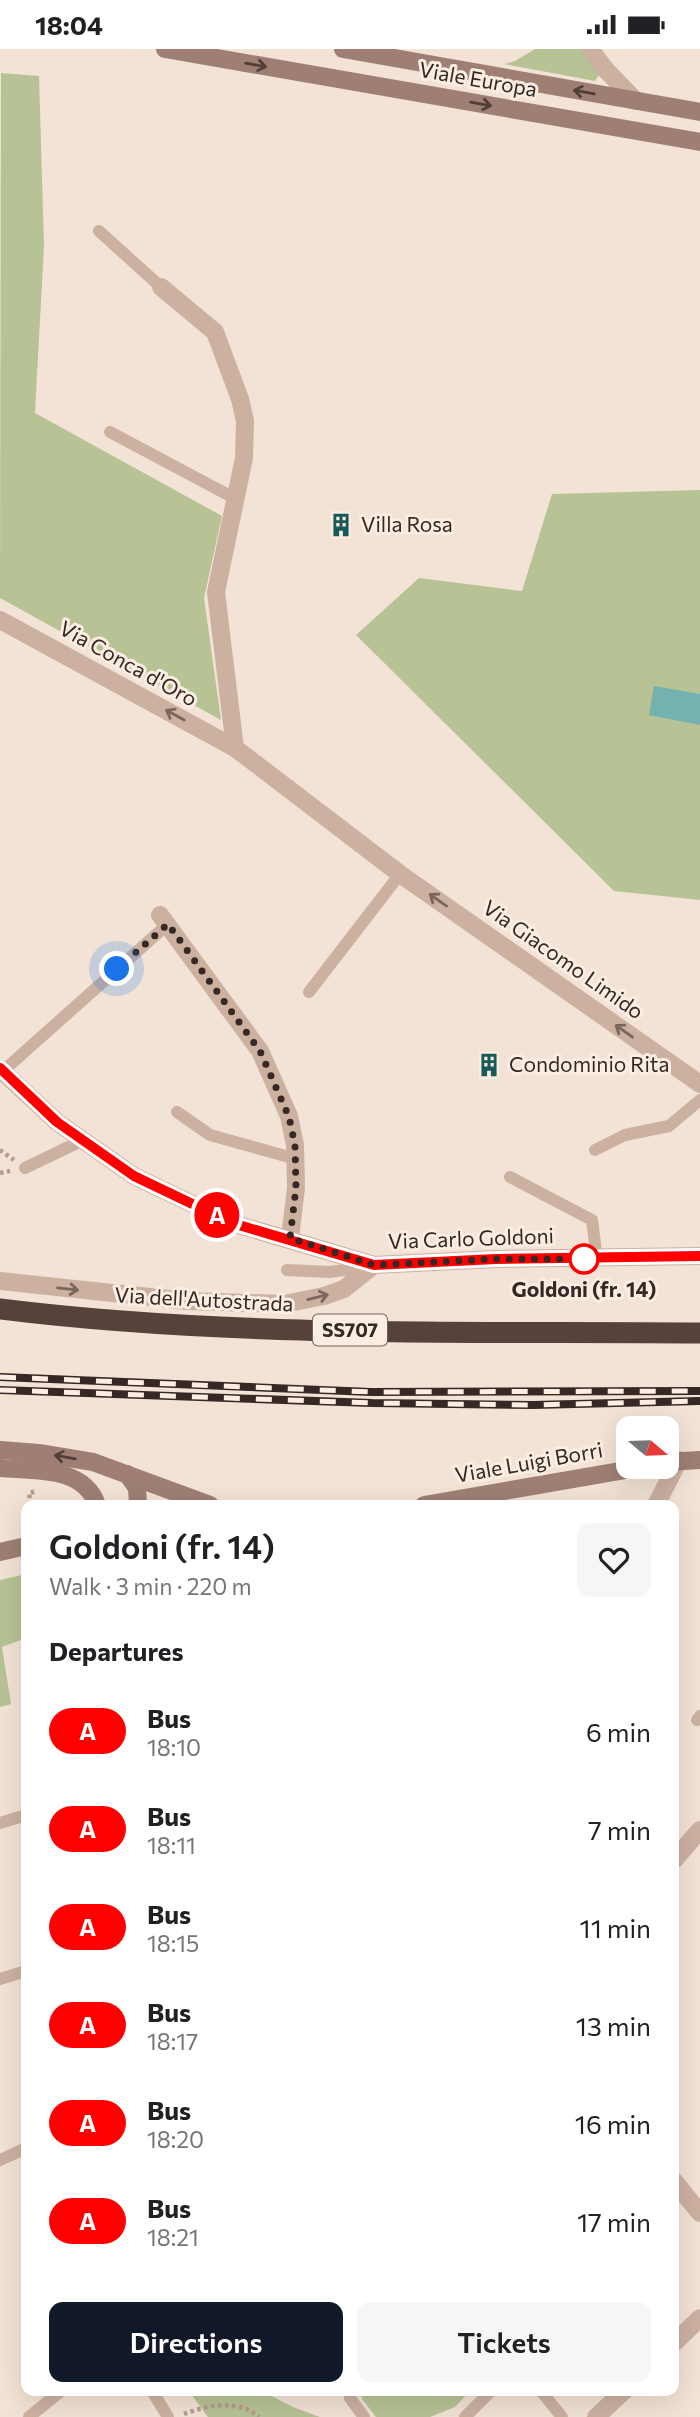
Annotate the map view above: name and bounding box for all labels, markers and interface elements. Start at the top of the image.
text: 18:04 [35,9,103,40]
street label: Viale Europa [417,56,539,101]
one-way arrow [245,59,267,72]
one-way arrow [574,85,596,98]
one-way arrow [469,98,491,111]
building icon: Villa Rosa [327,511,355,539]
place label: Villa Rosa [361,511,453,536]
street label: Via Conca d'Oro [56,615,202,711]
one-way arrow [165,708,186,721]
one-way arrow [429,893,448,907]
street label: Via Giacomo Limido [479,894,649,1024]
your location [99,951,134,986]
one-way arrow [615,1024,634,1038]
building icon: Condominio Rita [475,1051,503,1079]
place label: Condominio Rita [509,1051,669,1076]
line badge: A [194,1192,240,1238]
text: A [208,1200,226,1229]
street label: Via Carlo Goldoni [388,1222,554,1253]
marker: Goldoni (fr. 14) [569,1244,599,1274]
place label: Goldoni (fr. 14) [511,1276,657,1301]
street label: Via dell'Autostrada [114,1281,294,1316]
one-way arrow [56,1282,79,1295]
one-way arrow [306,1290,329,1303]
road number: SS707 [313,1315,387,1345]
north arrow [616,1416,679,1479]
map controls [616,1416,679,1479]
street label: Viale Luigi Borri [453,1436,605,1487]
one-way arrow [54,1450,77,1463]
button: heart [577,1523,651,1597]
text: Goldoni (fr. 14) [49,1525,275,1566]
text: Walk · 3 min · 220 m [49,1572,252,1600]
text: Departures [49,1635,184,1666]
text: Bus [147,1702,191,1733]
text: A [79,1716,96,1745]
text: 6 min [586,1716,651,1747]
text: 18:10 [147,1733,201,1761]
text: Bus [147,1800,191,1831]
text: A [79,1814,96,1843]
text: 7 min [588,1814,651,1845]
text: 18:11 [147,1831,196,1859]
text: Bus [147,1898,191,1929]
text: A [79,1912,96,1941]
text: 11 min [580,1912,651,1943]
text: 18:15 [147,1929,199,1957]
text: Bus [147,1996,191,2027]
text: A [79,2010,96,2039]
text: 13 min [576,2010,651,2041]
text: 18:17 [147,2027,198,2055]
text: Bus [147,2094,191,2125]
text: A [79,2108,96,2137]
text: 16 min [575,2108,651,2139]
text: 18:20 [147,2125,204,2153]
text: Bus [147,2192,191,2223]
text: A [79,2206,96,2235]
text: 17 min [577,2206,651,2237]
text: 18:21 [147,2223,199,2251]
button: Directions [49,2302,343,2382]
button: Tickets [357,2302,651,2382]

